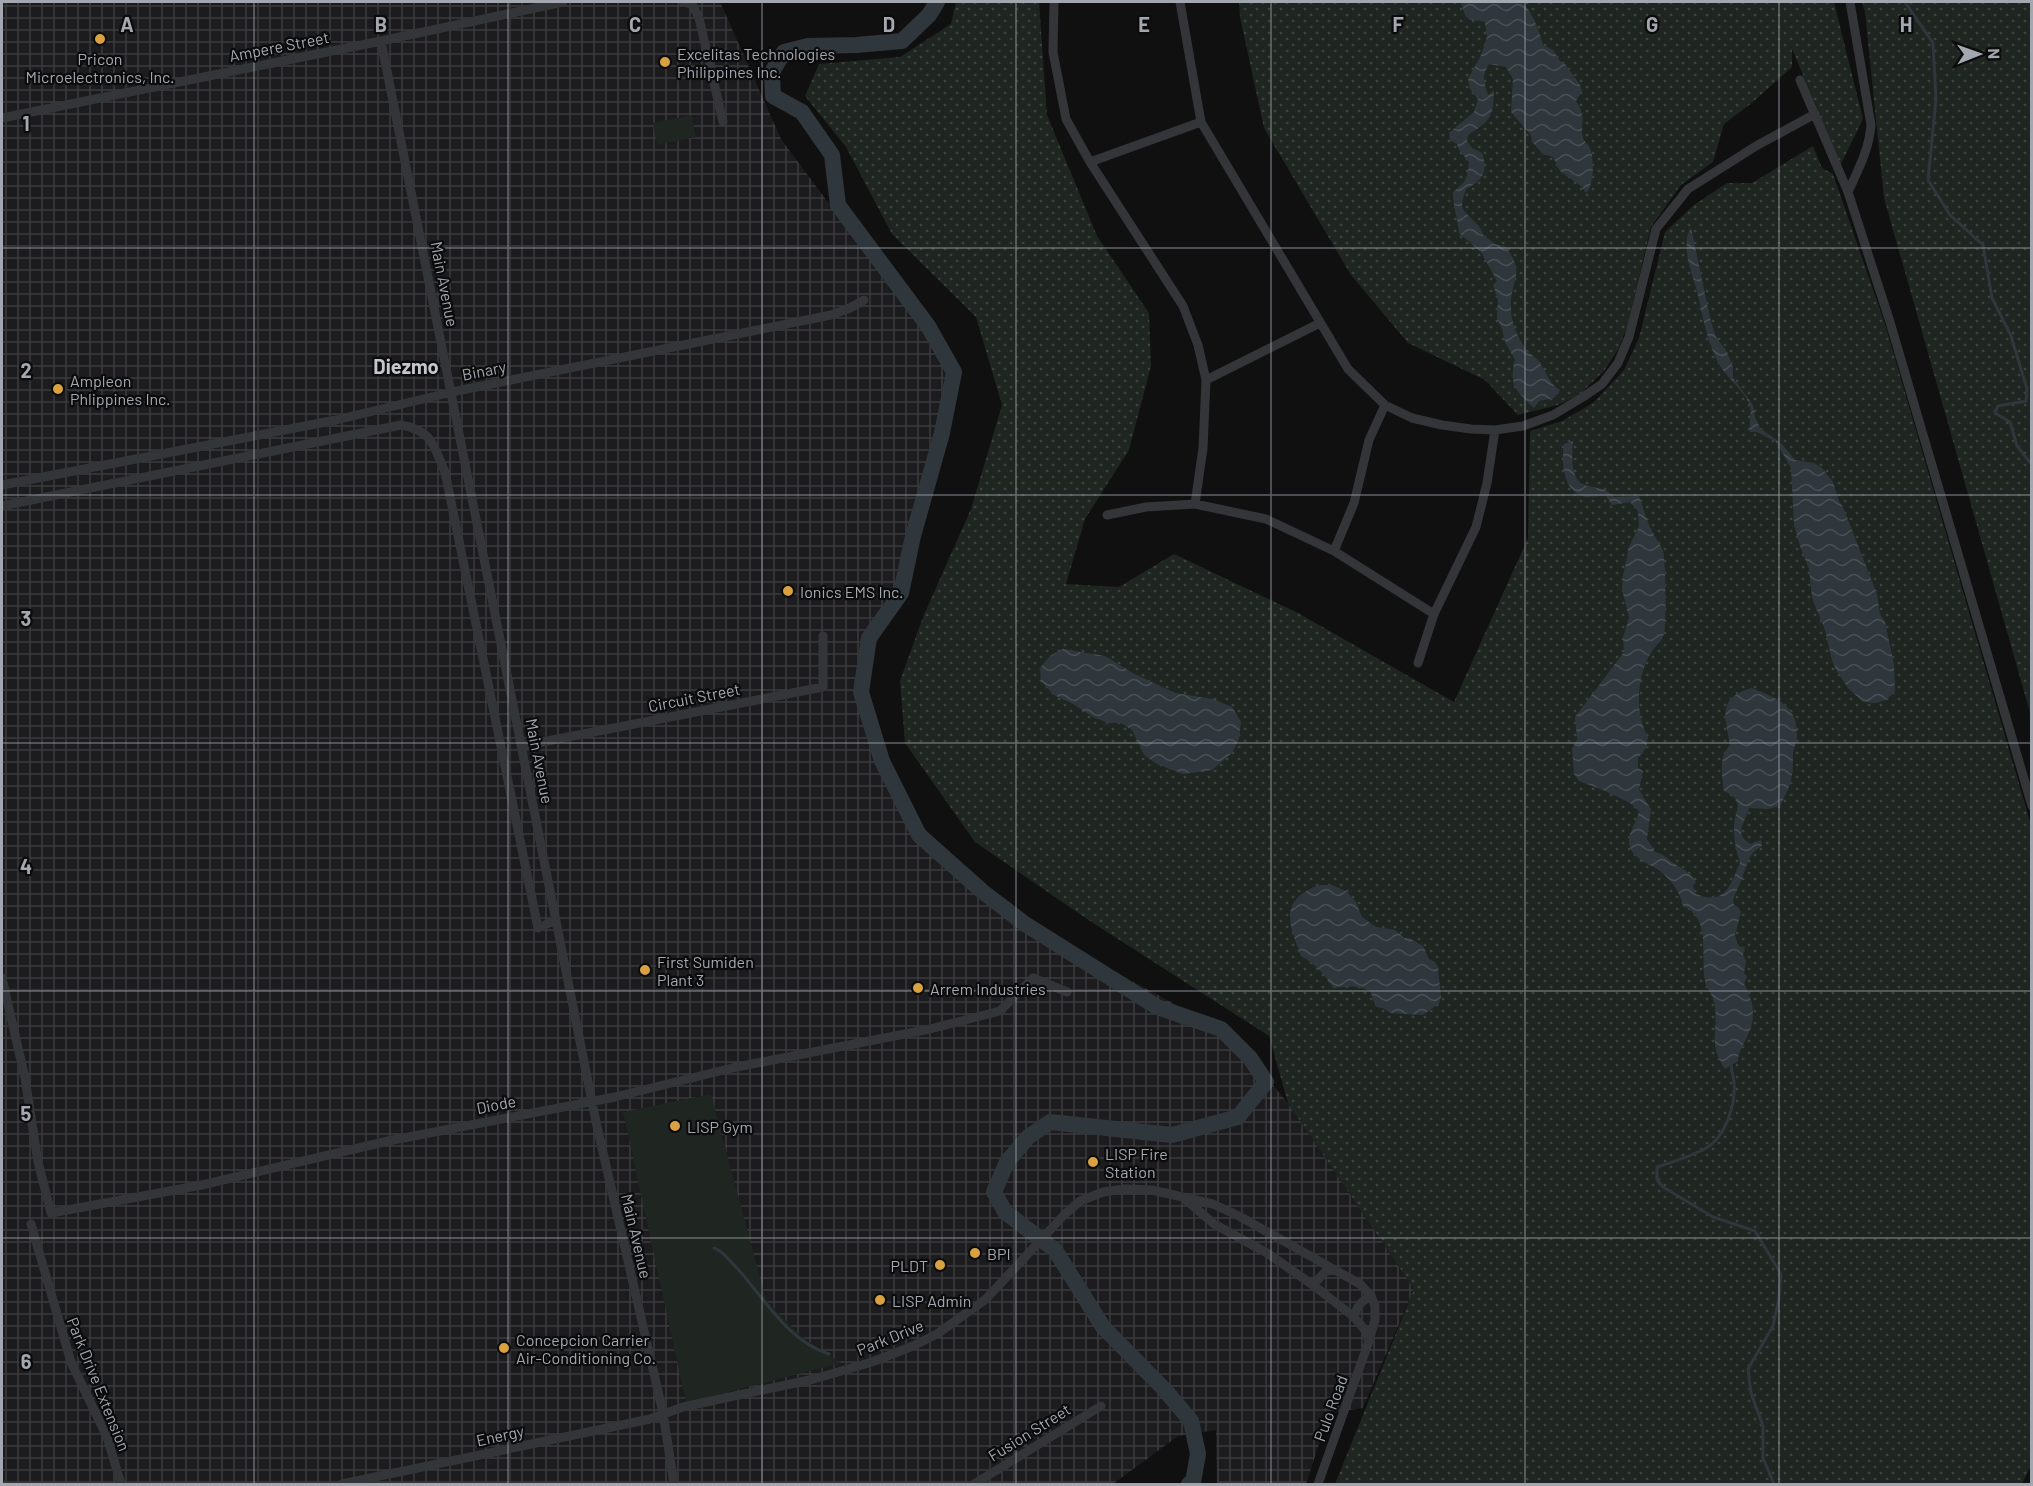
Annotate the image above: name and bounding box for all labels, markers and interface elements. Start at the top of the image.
text: A [120,12,134,36]
text: B [375,12,387,36]
text: C [629,12,641,36]
text: D [883,12,895,36]
text: E [1138,12,1150,36]
text: F [1392,12,1404,36]
text: G [1646,12,1658,36]
text: H [1900,12,1912,36]
north arrow [1949,24,2009,84]
street label: Ampere Street [227,27,331,65]
marker: Pricon Microelectronics, Inc. [93,32,107,46]
place label: Excelitas Technologies Philippines Inc. [677,44,835,81]
text: N [1985,48,2004,59]
place label: Pricon Microelectronics, Inc. [26,49,174,86]
marker: Excelitas Technologies Philippines Inc. [658,55,672,69]
text: 1 [22,111,30,135]
street label: Main Avenue [427,240,463,328]
district label: Diezmo [373,354,439,378]
street label: Binary [460,356,508,384]
text: 2 [20,358,32,382]
place label: Ampleon Phlippines Inc. [70,371,170,408]
marker: Ampleon Phlippines Inc. [51,382,65,396]
place label: Ionics EMS Inc. [800,582,903,601]
marker: Ionics EMS Inc. [781,584,795,598]
text: 3 [21,606,31,630]
street label: Circuit Street [646,679,742,715]
street label: Main Avenue [522,717,558,805]
text: 4 [20,854,32,878]
place label: First Sumiden Plant 3 [657,952,754,989]
marker: First Sumiden Plant 3 [638,963,652,977]
place label: Arrem Industries [930,979,1046,998]
marker: Arrem Industries [911,981,925,995]
street label: Diode [475,1091,517,1117]
text: 5 [21,1101,32,1125]
place label: LISP Gym [687,1117,753,1136]
marker: LISP Gym [668,1119,682,1133]
place label: LISP Fire Station [1105,1144,1168,1181]
marker: LISP Fire Station [1086,1155,1100,1169]
street label: Main Avenue [618,1192,656,1280]
place label: BPI [987,1244,1011,1263]
marker: BPI [968,1246,982,1260]
place label: PLDT [891,1256,928,1275]
marker: PLDT [933,1258,947,1272]
place label: LISP Admin [892,1291,971,1310]
marker: LISP Admin [873,1293,887,1307]
street label: Park Drive Extension [63,1314,135,1454]
street label: Park Drive [854,1315,926,1359]
place label: Concepcion Carrier Air-Conditioning Co. [516,1330,656,1367]
marker: Concepcion Carrier Air-Conditioning Co. [497,1341,511,1355]
text: 6 [21,1349,32,1373]
street label: Pulo Road [1309,1372,1351,1444]
street label: Fusion Street [984,1399,1074,1465]
street label: Energy [474,1421,526,1449]

